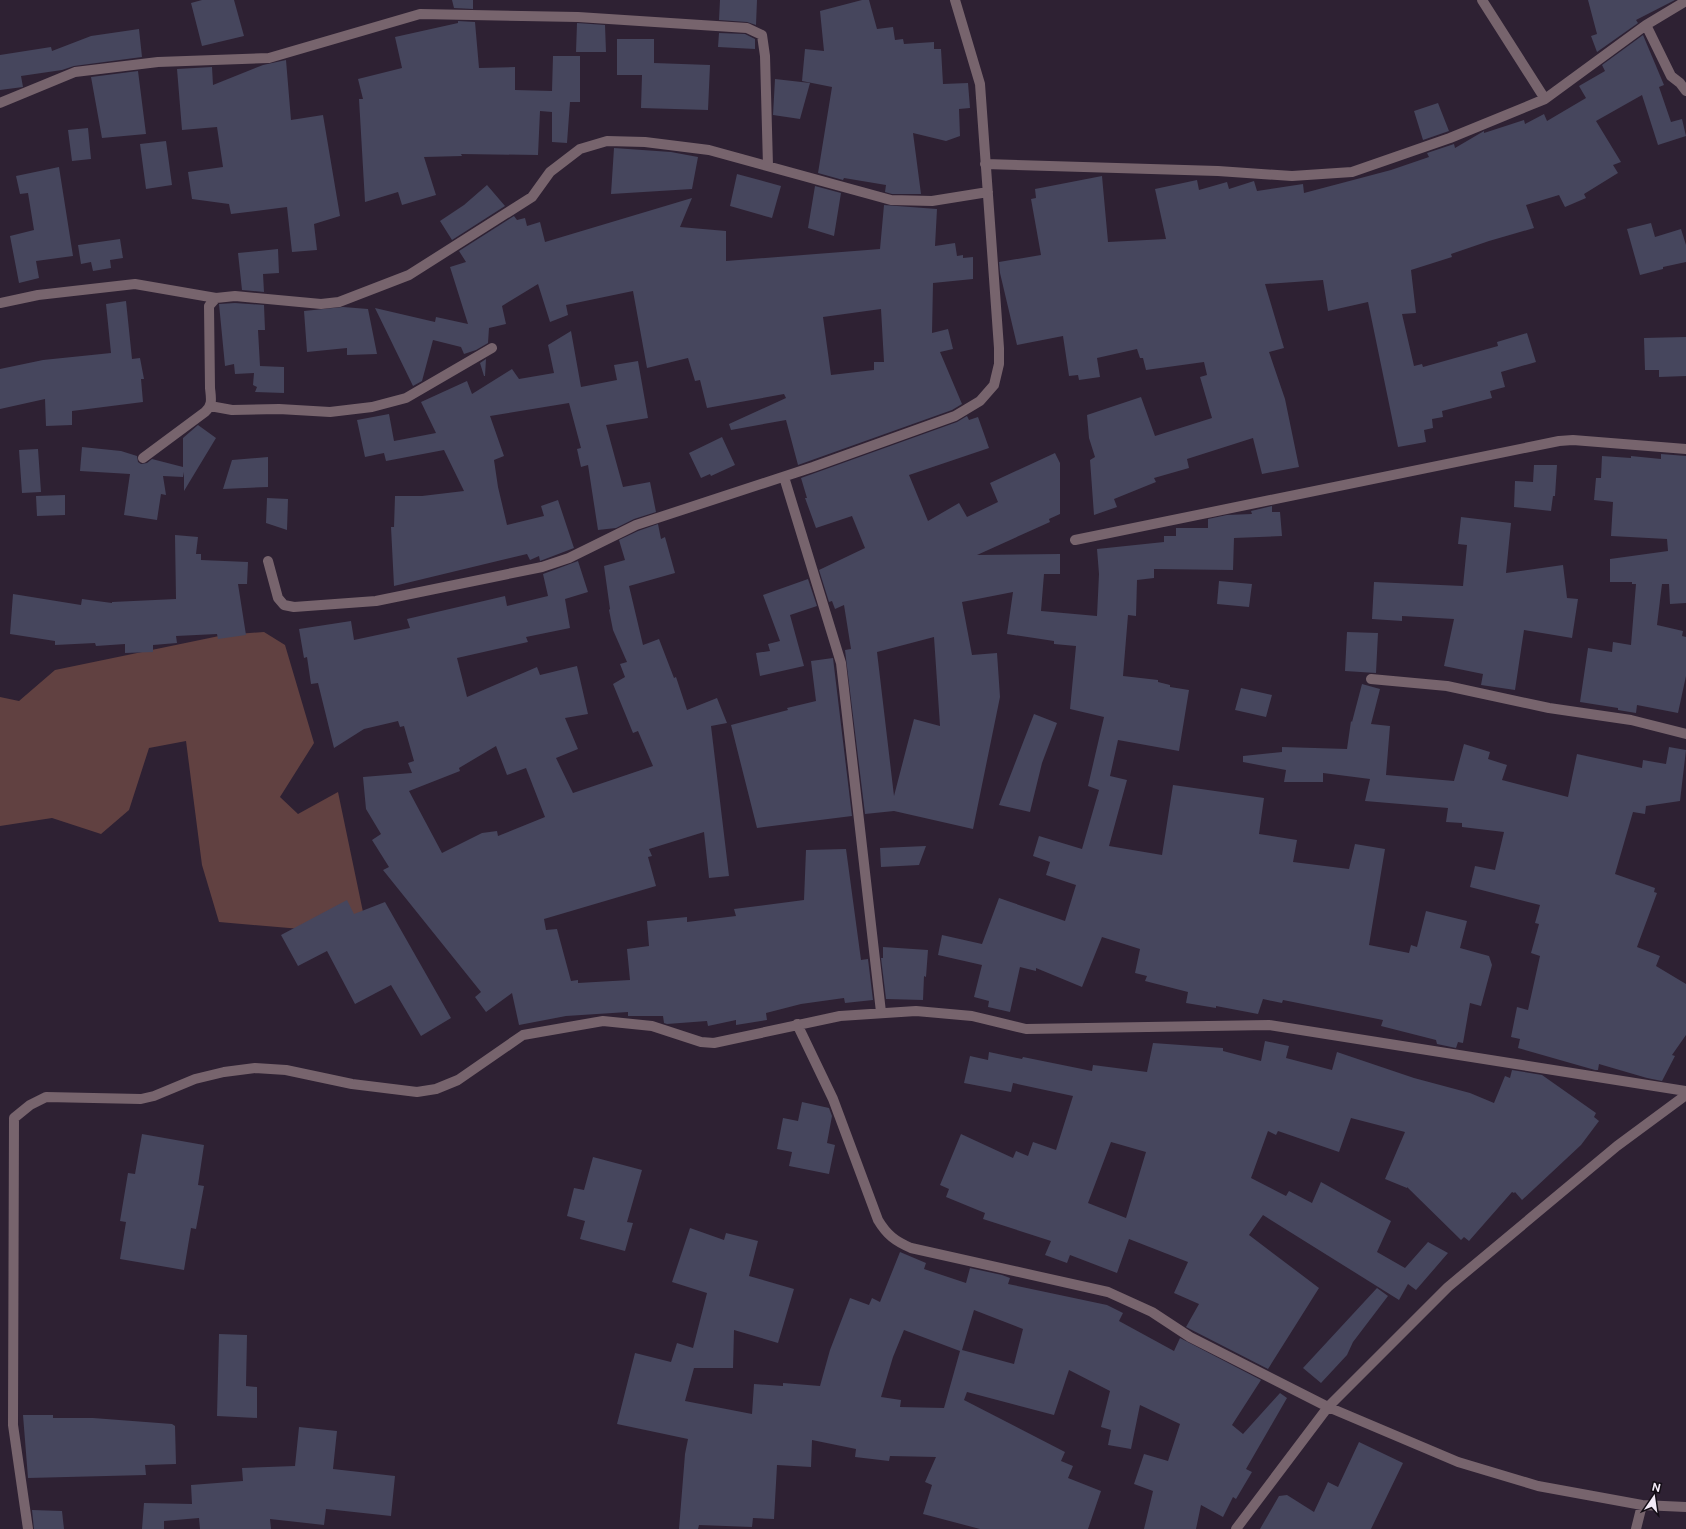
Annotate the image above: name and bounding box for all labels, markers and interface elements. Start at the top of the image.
north arrow [1634,1477,1674,1517]
text: N [1651,1480,1662,1494]

